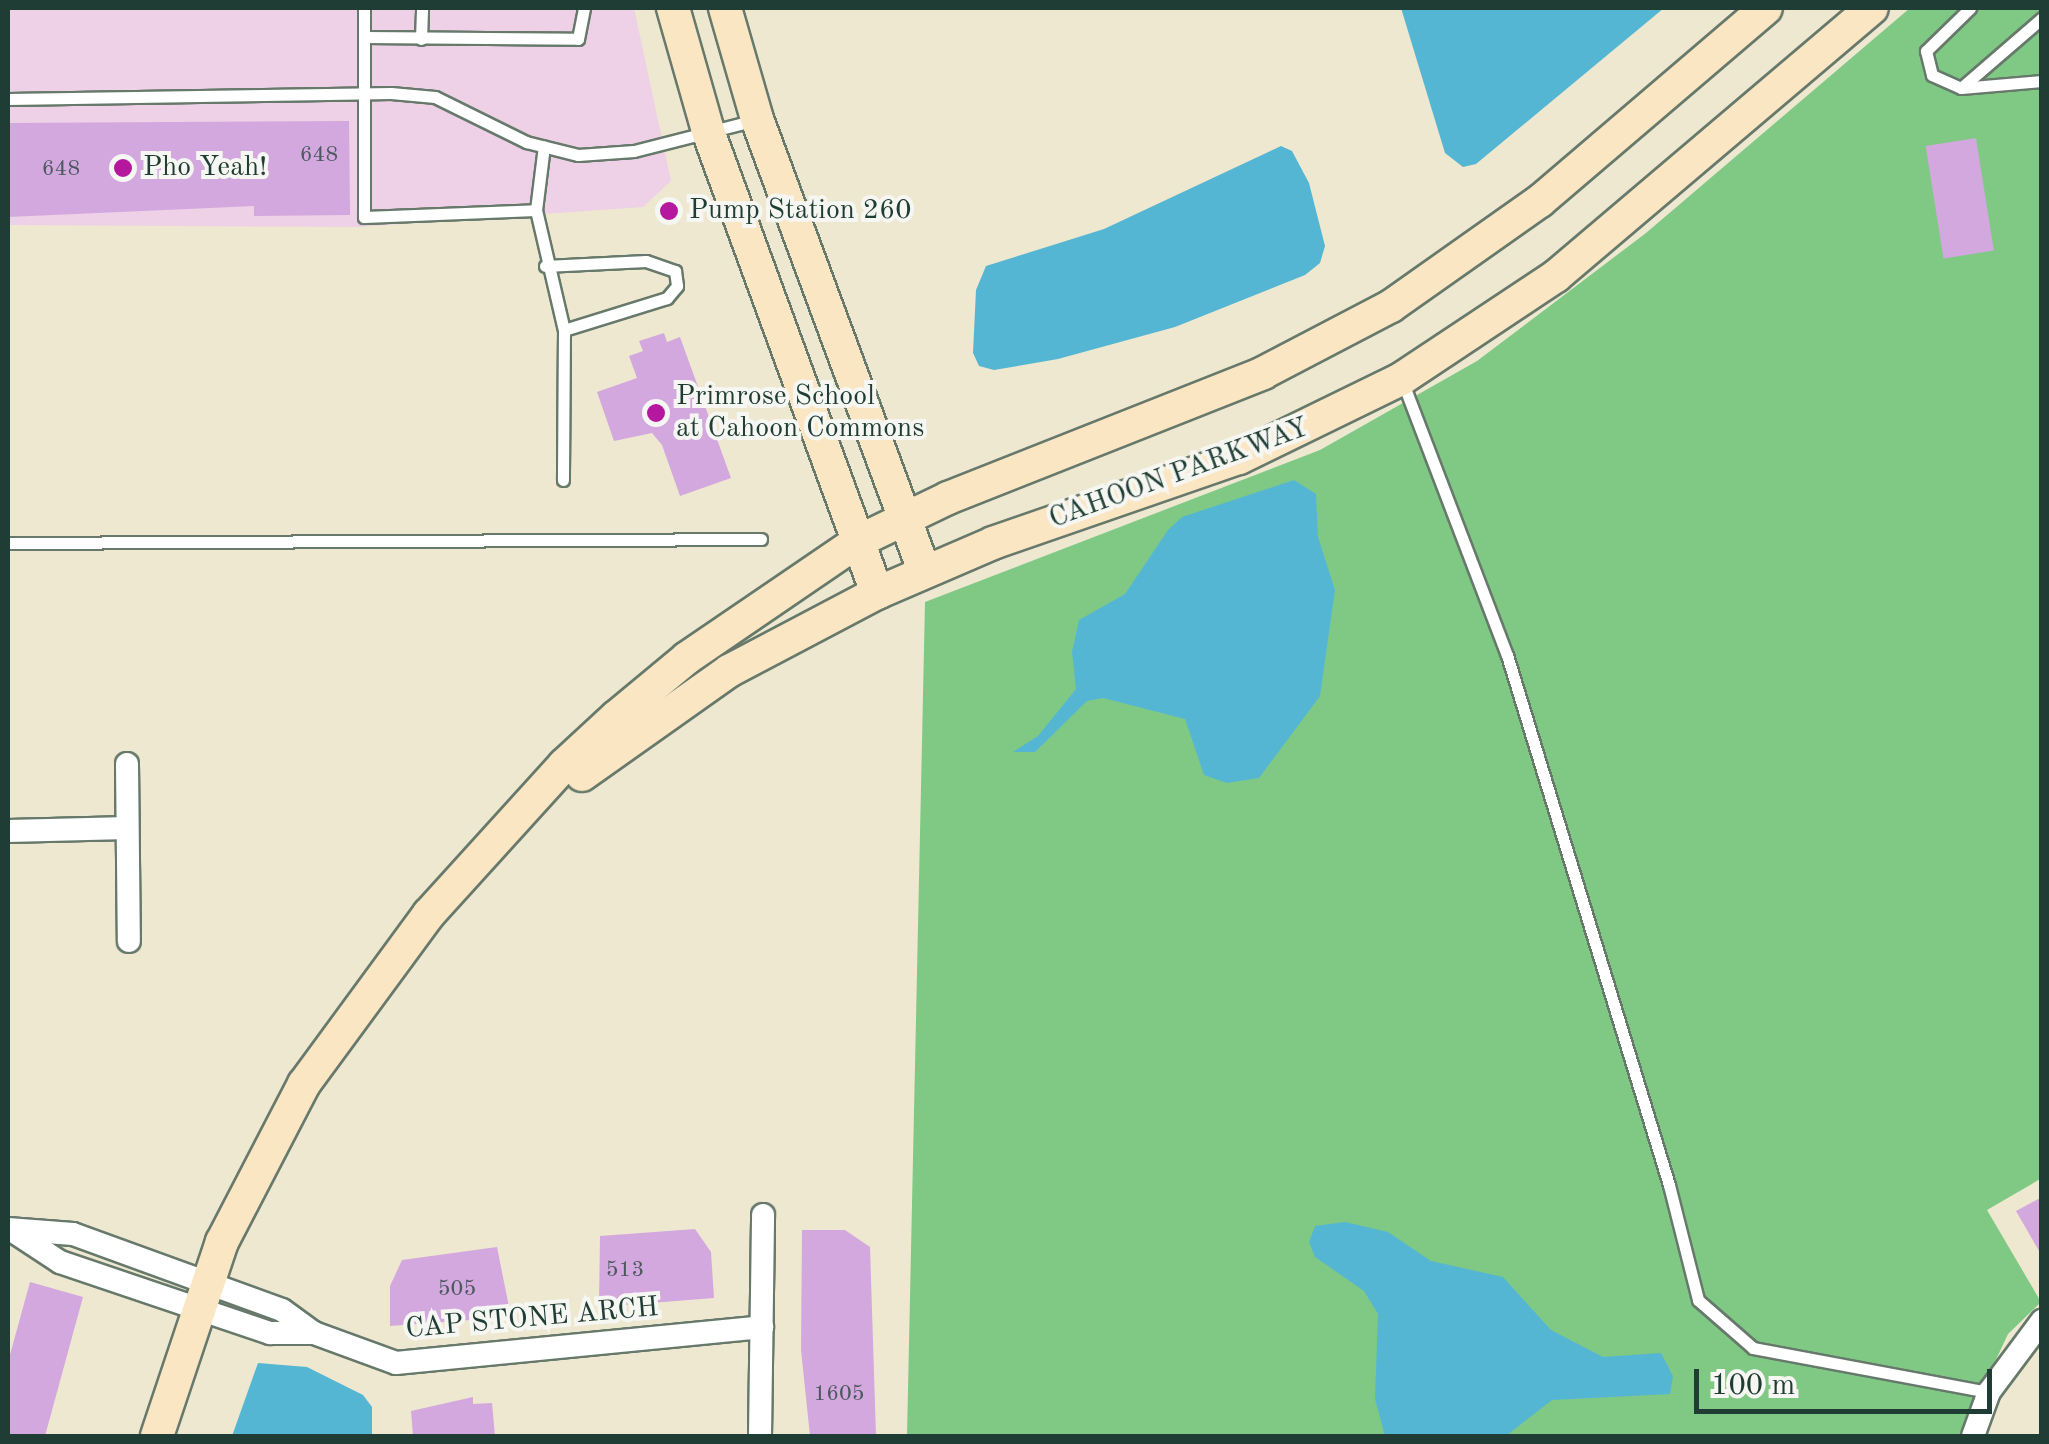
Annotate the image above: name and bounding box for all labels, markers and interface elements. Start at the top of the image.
house number: 648 [300,143,338,169]
place label: Pho Yeah! [143,151,267,185]
house number: 648 [42,157,80,183]
marker: Pho Yeah! [112,157,134,179]
place label: Pump Station 260 [689,194,911,228]
marker: Pump Station 260 [658,200,680,222]
place label: Primrose School at Cahoon Commons [676,380,924,446]
marker: Primrose School at Cahoon Commons [645,402,667,424]
street label: CAHOON PARKWAY [1045,411,1313,537]
house number: 513 [606,1258,644,1284]
house number: 505 [438,1277,476,1303]
street label: CAP STONE ARCH [404,1291,660,1347]
scale bar [1699,1349,1996,1411]
text: 100 m [1711,1371,1795,1401]
house number: 1605 [813,1382,865,1408]

